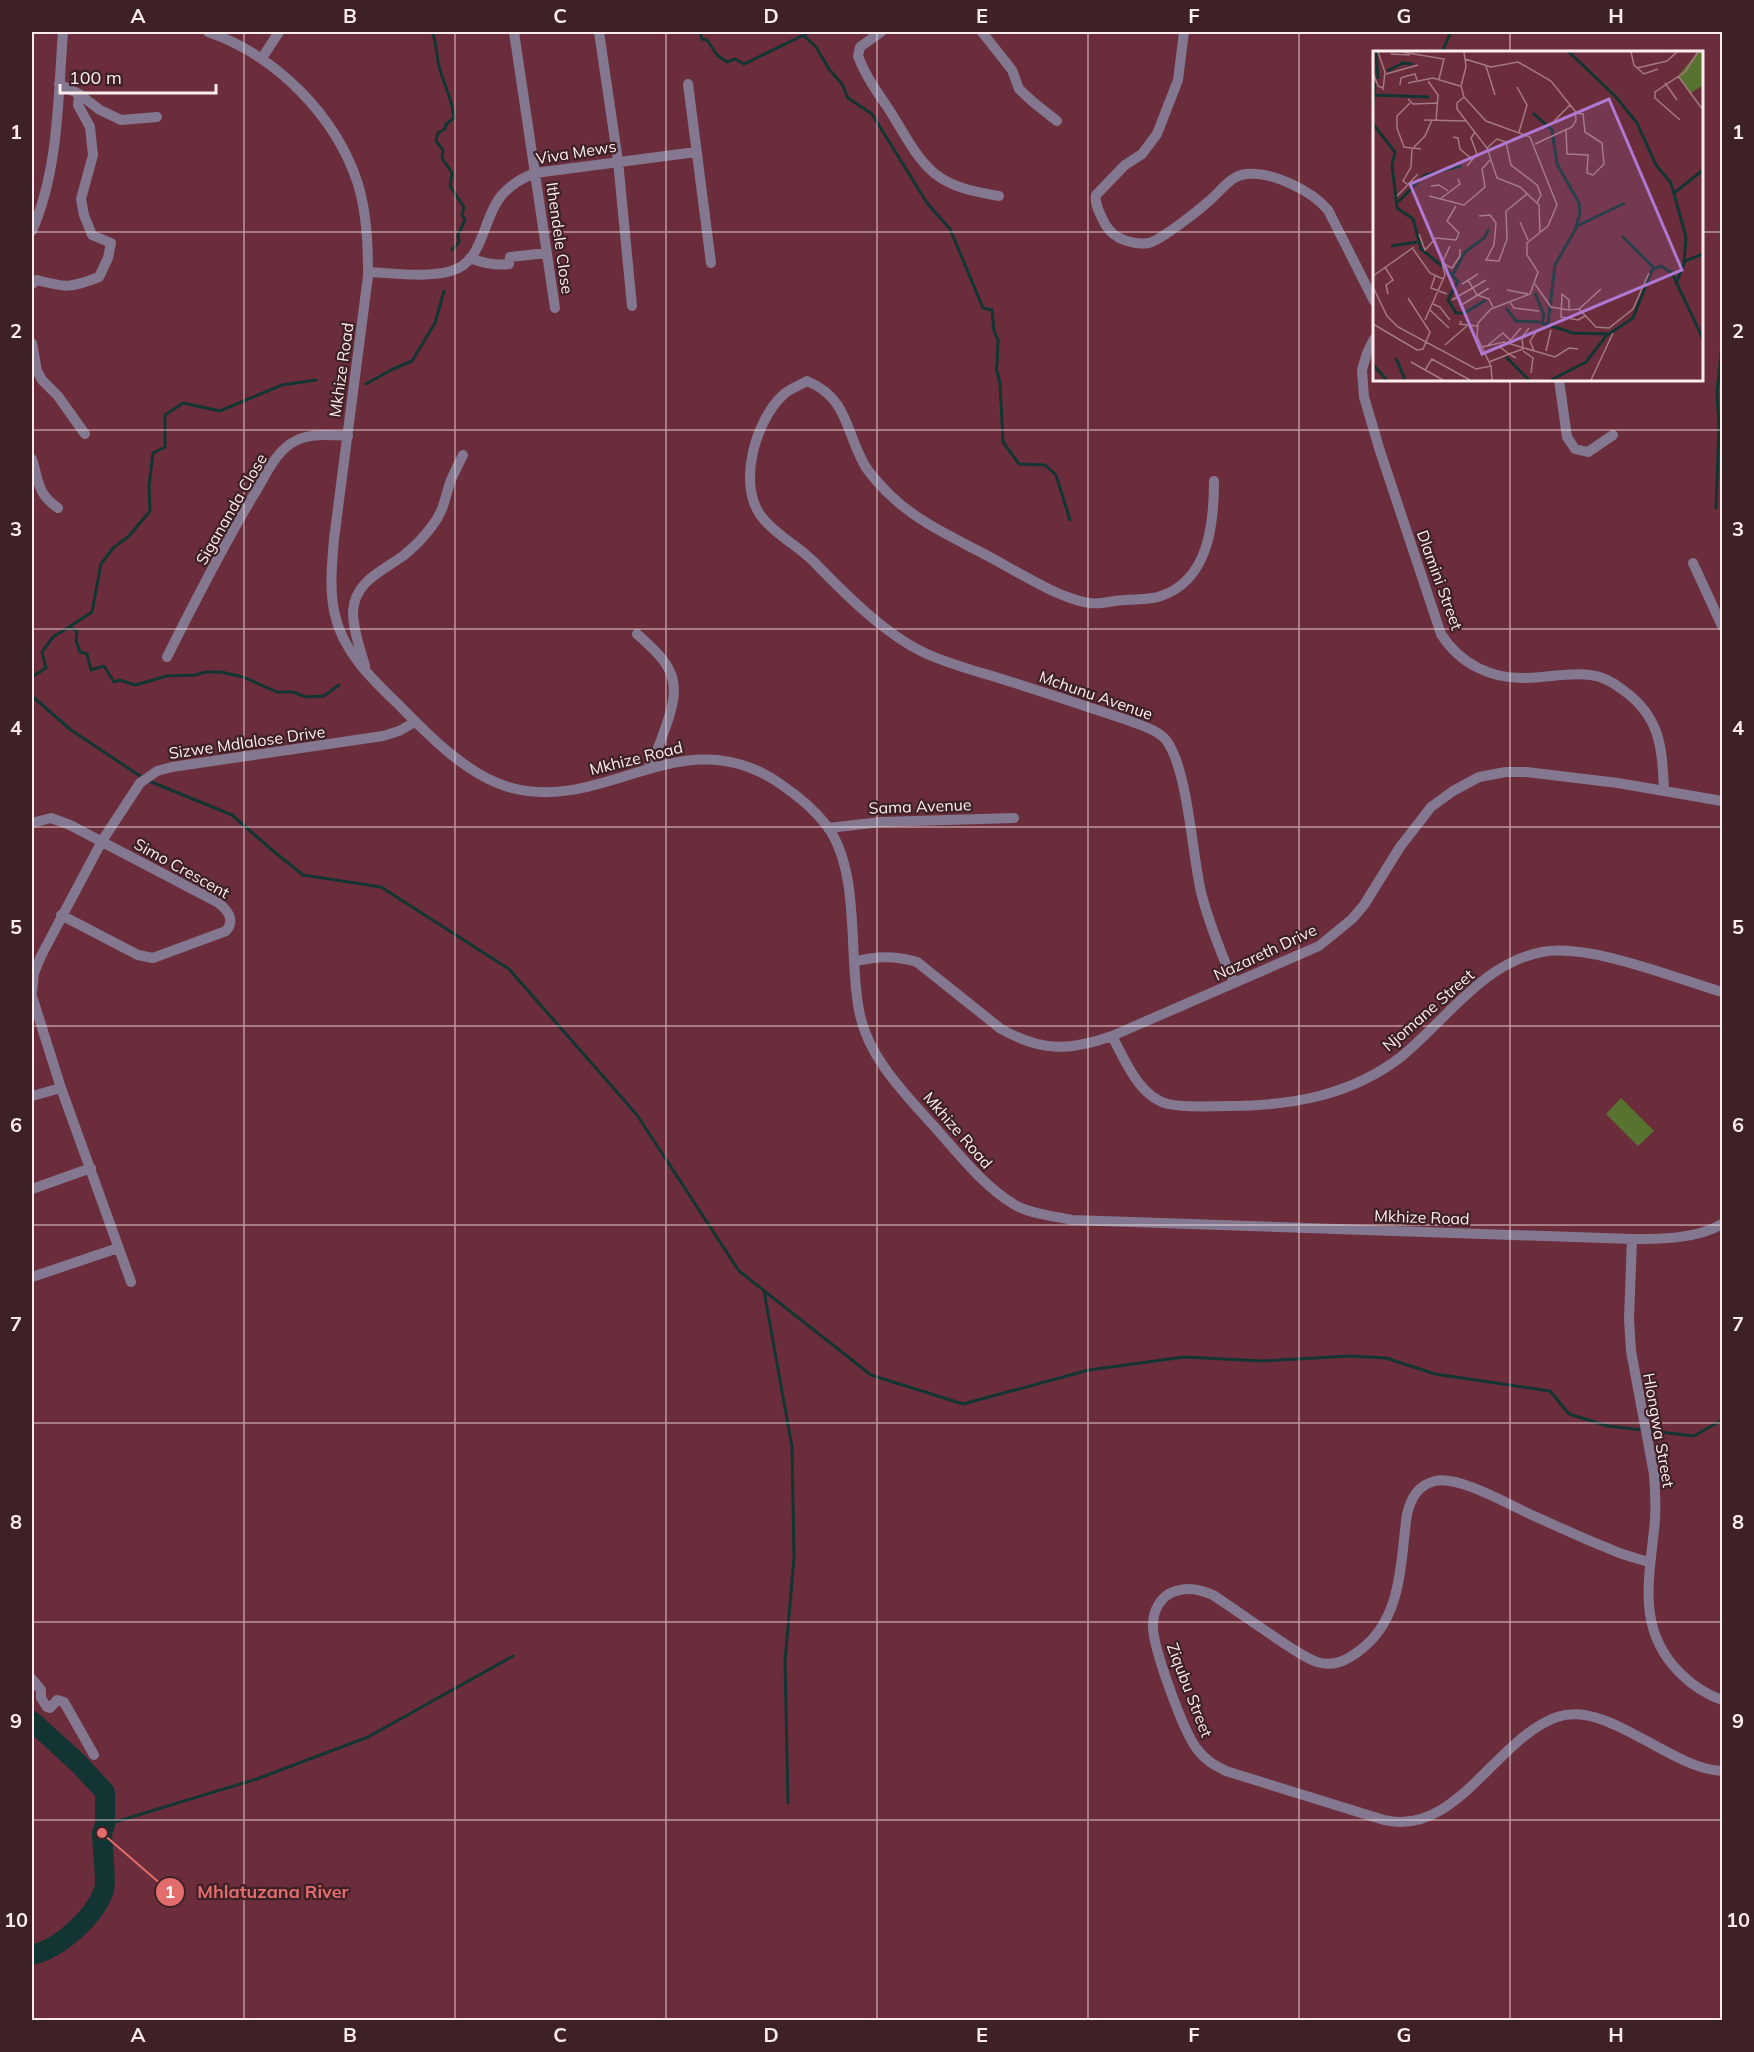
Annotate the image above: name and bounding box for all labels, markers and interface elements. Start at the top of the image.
text: A [131,3,146,28]
text: B [343,3,357,28]
text: C [553,3,567,28]
text: D [763,3,779,28]
text: E [976,3,988,28]
text: F [1188,3,1200,28]
text: G [1397,3,1411,28]
text: H [1608,3,1624,28]
inset map [1373,51,1703,381]
scale bar [60,57,216,95]
text: 100 m [69,66,122,89]
text: 1 [10,119,22,144]
text: 1 [1732,119,1744,144]
street label: Viva Mews [534,136,618,168]
street label: Ithendele Close [542,181,578,295]
text: 2 [10,318,22,343]
text: 2 [1732,318,1744,343]
street label: Mkhize Road [324,321,358,419]
street label: Sigananda Close [191,450,271,568]
text: 3 [10,516,22,541]
text: 3 [1732,516,1744,541]
street label: Dlamini Street [1413,527,1467,633]
street label: Mchunu Avenue [1037,666,1155,724]
text: 4 [10,715,22,740]
text: 4 [1732,715,1744,740]
street label: Sizwe Mdlalose Drive [167,721,327,763]
street label: Mkhize Road [587,737,685,779]
street label: Sama Avenue [868,794,972,818]
street label: Simo Crescent [131,834,233,903]
text: 5 [10,914,22,939]
text: 5 [1732,914,1744,939]
street label: Nazareth Drive [1210,919,1320,985]
street label: Njomane Street [1378,964,1478,1055]
street label: Mkhize Road [919,1087,997,1173]
text: 6 [10,1112,22,1137]
text: 6 [1732,1112,1744,1137]
street label: Mkhize Road [1374,1205,1470,1229]
text: 7 [10,1311,22,1336]
text: 7 [1732,1311,1744,1336]
street label: Hlongwa Street [1639,1371,1679,1489]
text: 8 [10,1509,22,1534]
text: 8 [1732,1509,1744,1534]
street label: Ziqubu Street [1163,1640,1217,1740]
text: 9 [10,1708,22,1733]
text: 9 [1732,1708,1744,1733]
callout: Mhlatuzana River [155,1874,360,1910]
text: 1 [165,1880,175,1903]
text: Mhlatuzana River [197,1880,350,1903]
text: 10 [4,1907,28,1932]
text: 10 [1726,1907,1750,1932]
text: A [131,2022,146,2047]
text: B [343,2022,357,2047]
text: C [553,2022,567,2047]
text: D [763,2022,779,2047]
text: E [976,2022,988,2047]
text: F [1188,2022,1200,2047]
text: G [1397,2022,1411,2047]
text: H [1608,2022,1624,2047]

